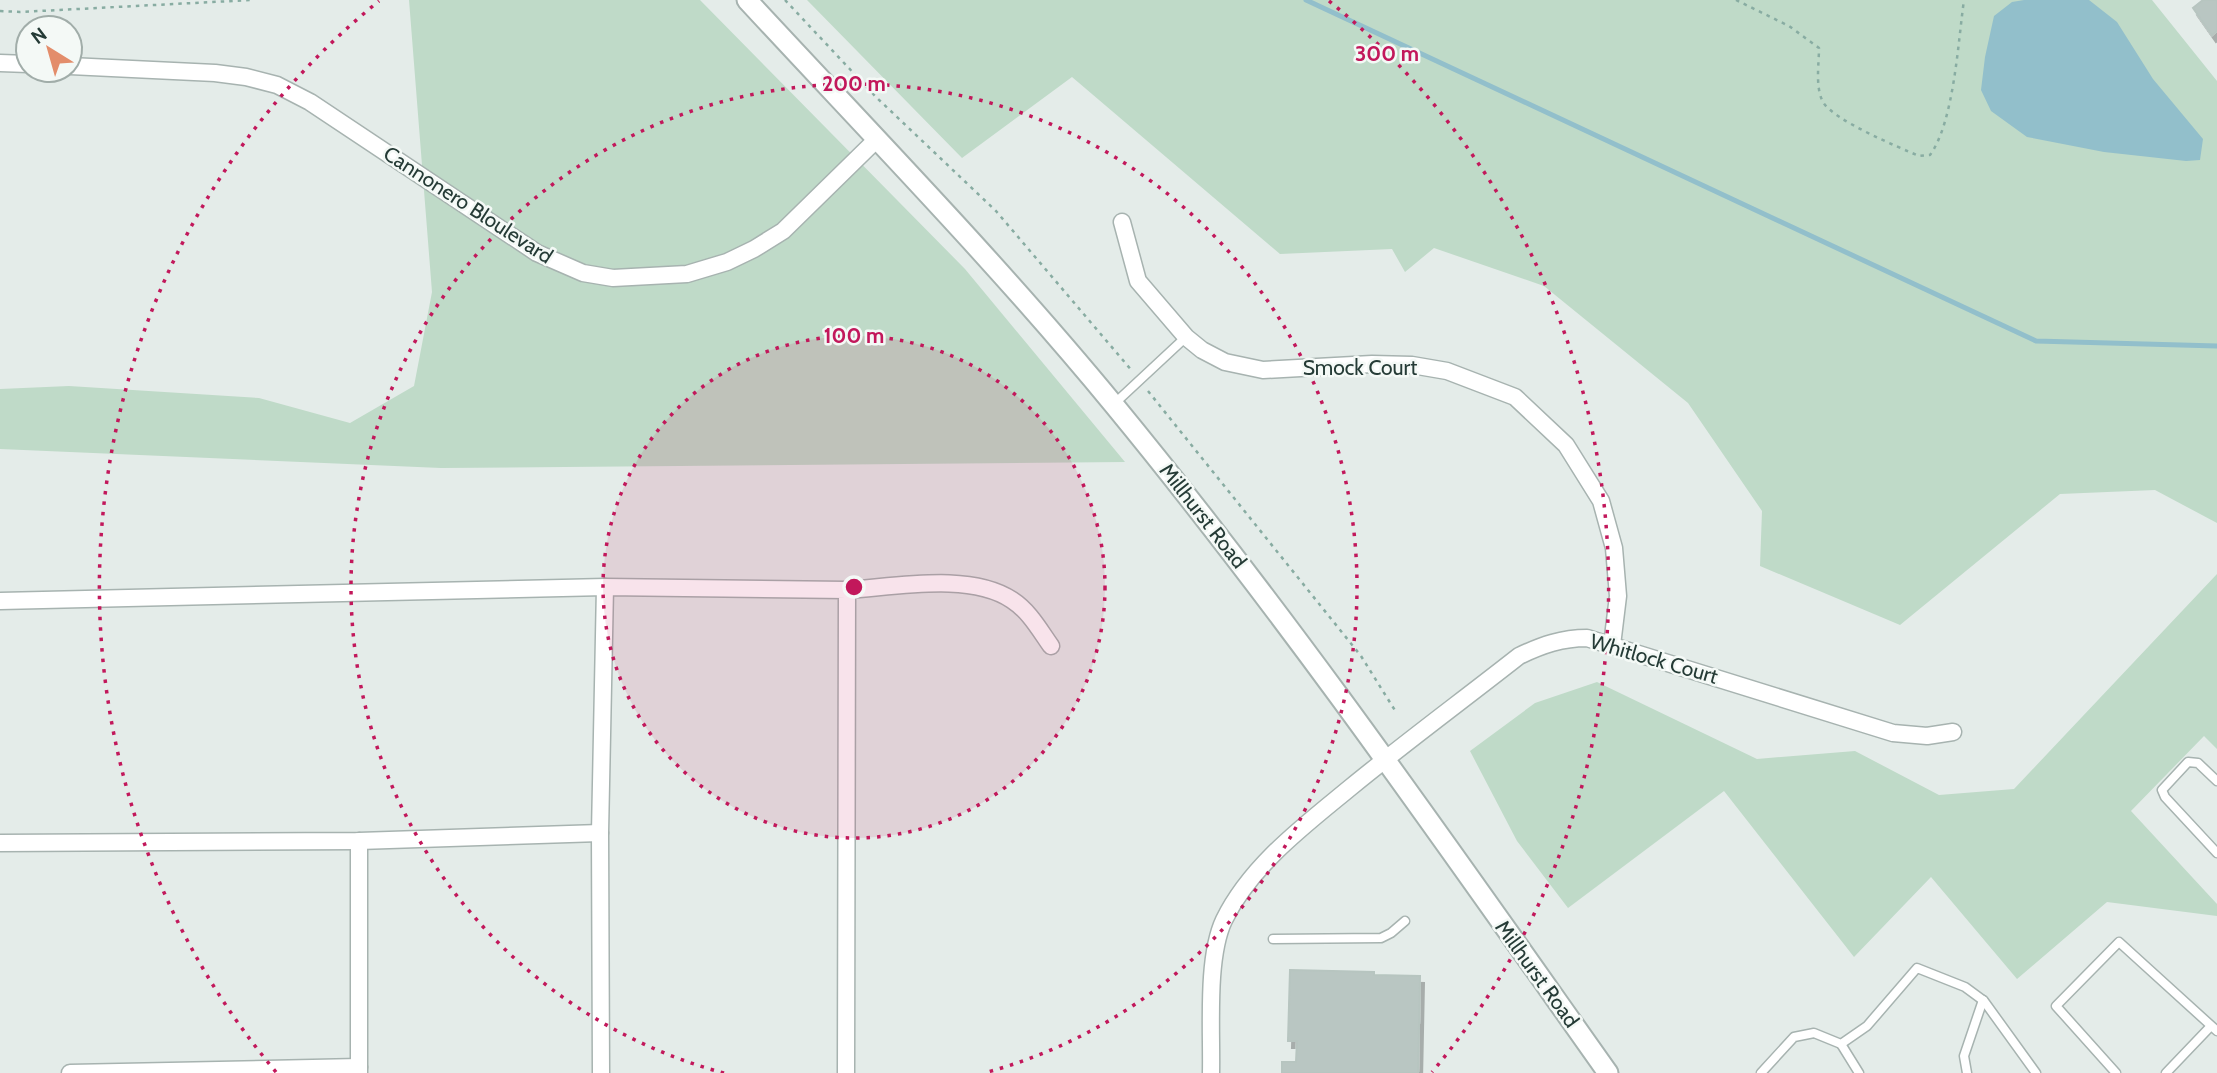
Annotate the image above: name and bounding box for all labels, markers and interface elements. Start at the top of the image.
north arrow [14,14,84,84]
text: N [27,23,51,49]
text: 300 m [1355,41,1419,66]
text: 200 m [822,71,886,96]
street label: Cannonero Bloulevard [379,141,558,269]
text: 100 m [824,323,884,348]
street label: Smock Court [1303,355,1417,380]
street label: Millhurst Road [1155,458,1252,573]
centre of rings [842,575,866,599]
street label: Whitlock Court [1587,628,1721,689]
street label: Millhurst Road [1490,915,1585,1032]

